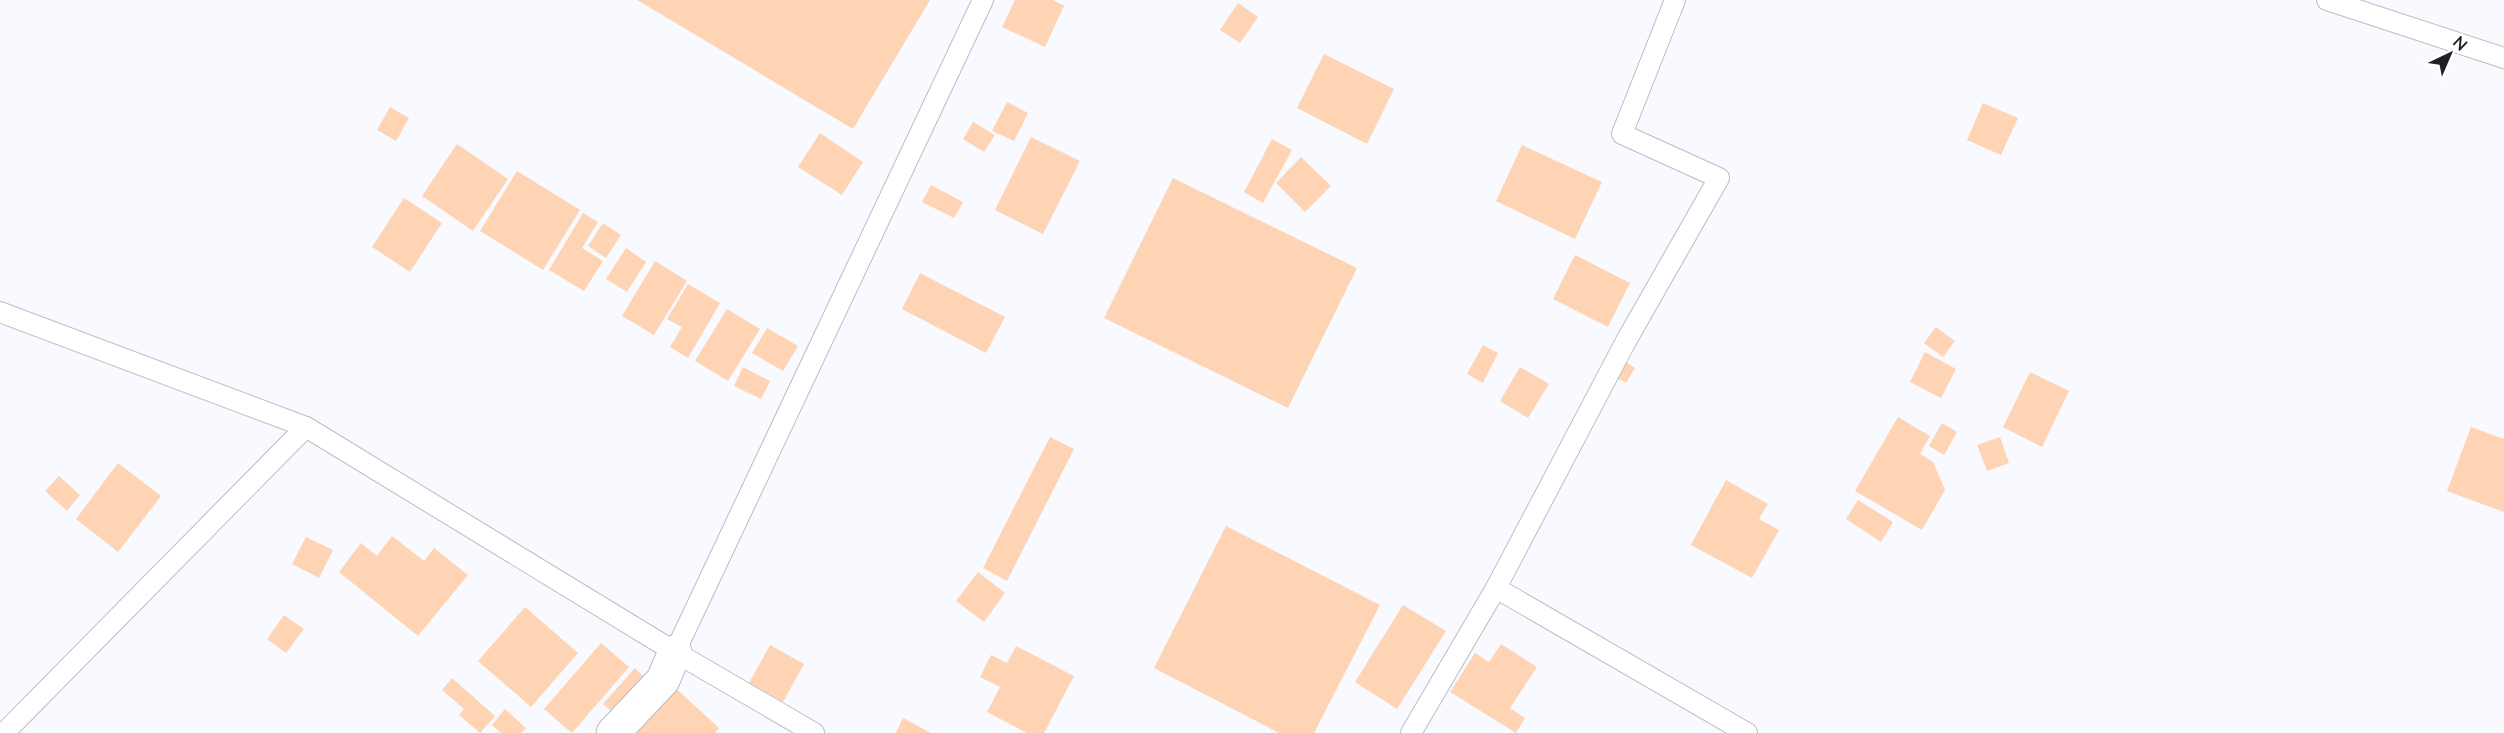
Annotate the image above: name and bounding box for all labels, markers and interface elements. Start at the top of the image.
north arrow [2420,24,2480,84]
text: N [2450,32,2472,54]

